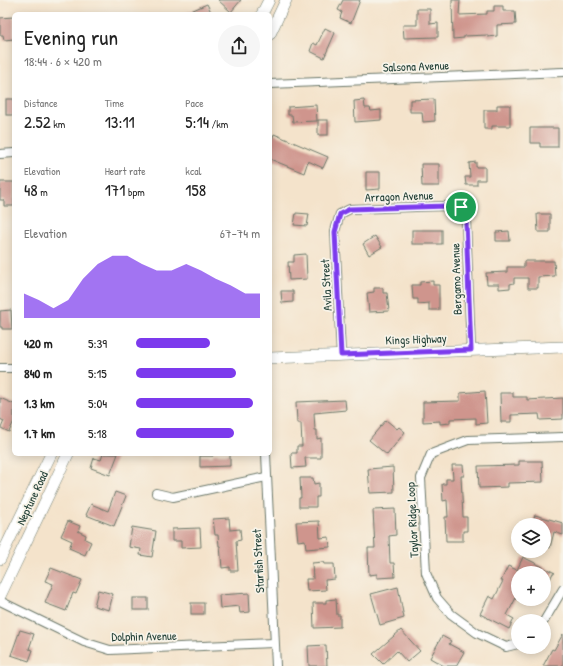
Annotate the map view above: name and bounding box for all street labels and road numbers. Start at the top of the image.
street label: Salsona Avenue [383,56,450,76]
street label: Arragon Avenue [364,186,434,206]
street label: Bergamo Avenue [446,243,466,315]
street label: Avila Street [316,258,336,311]
street label: Kings Highway [385,329,447,349]
street label: Neptune Road [12,468,52,528]
street label: Taylor Ridge Loop [402,482,422,558]
street label: Starfish Street [248,528,268,593]
street label: Dolphin Avenue [111,627,177,645]

